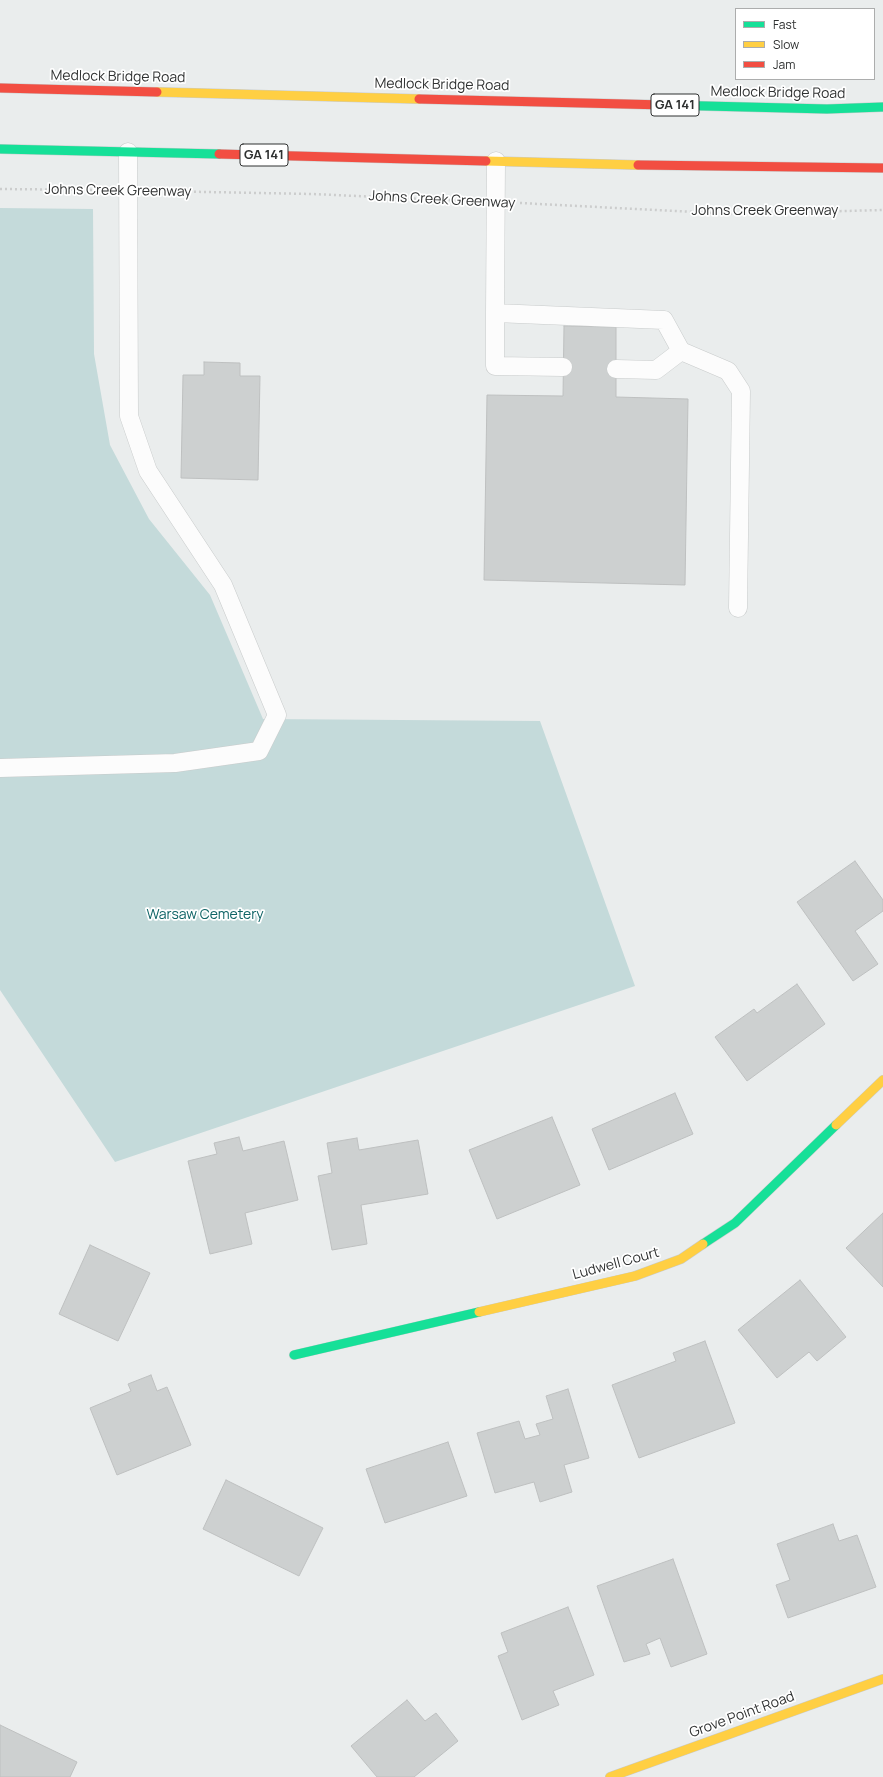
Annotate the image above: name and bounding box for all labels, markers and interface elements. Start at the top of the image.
legend [735,8,875,80]
text: Fast [773,16,797,33]
text: Slow [773,36,799,53]
text: Jam [773,56,795,73]
street label: Medlock Bridge Road [50,67,186,87]
street label: Medlock Bridge Road [374,75,510,95]
street label: Medlock Bridge Road [710,83,846,103]
road number: GA 141 [651,94,699,116]
road number: GA 141 [240,144,288,166]
street label: Johns Creek Greenway [44,181,192,201]
street label: Johns Creek Greenway [368,188,516,212]
street label: Johns Creek Greenway [692,203,838,219]
park label: Warsaw Cemetery [146,907,264,923]
street label: Ludwell Court [571,1244,661,1284]
street label: Grove Point Road [687,1688,797,1742]

